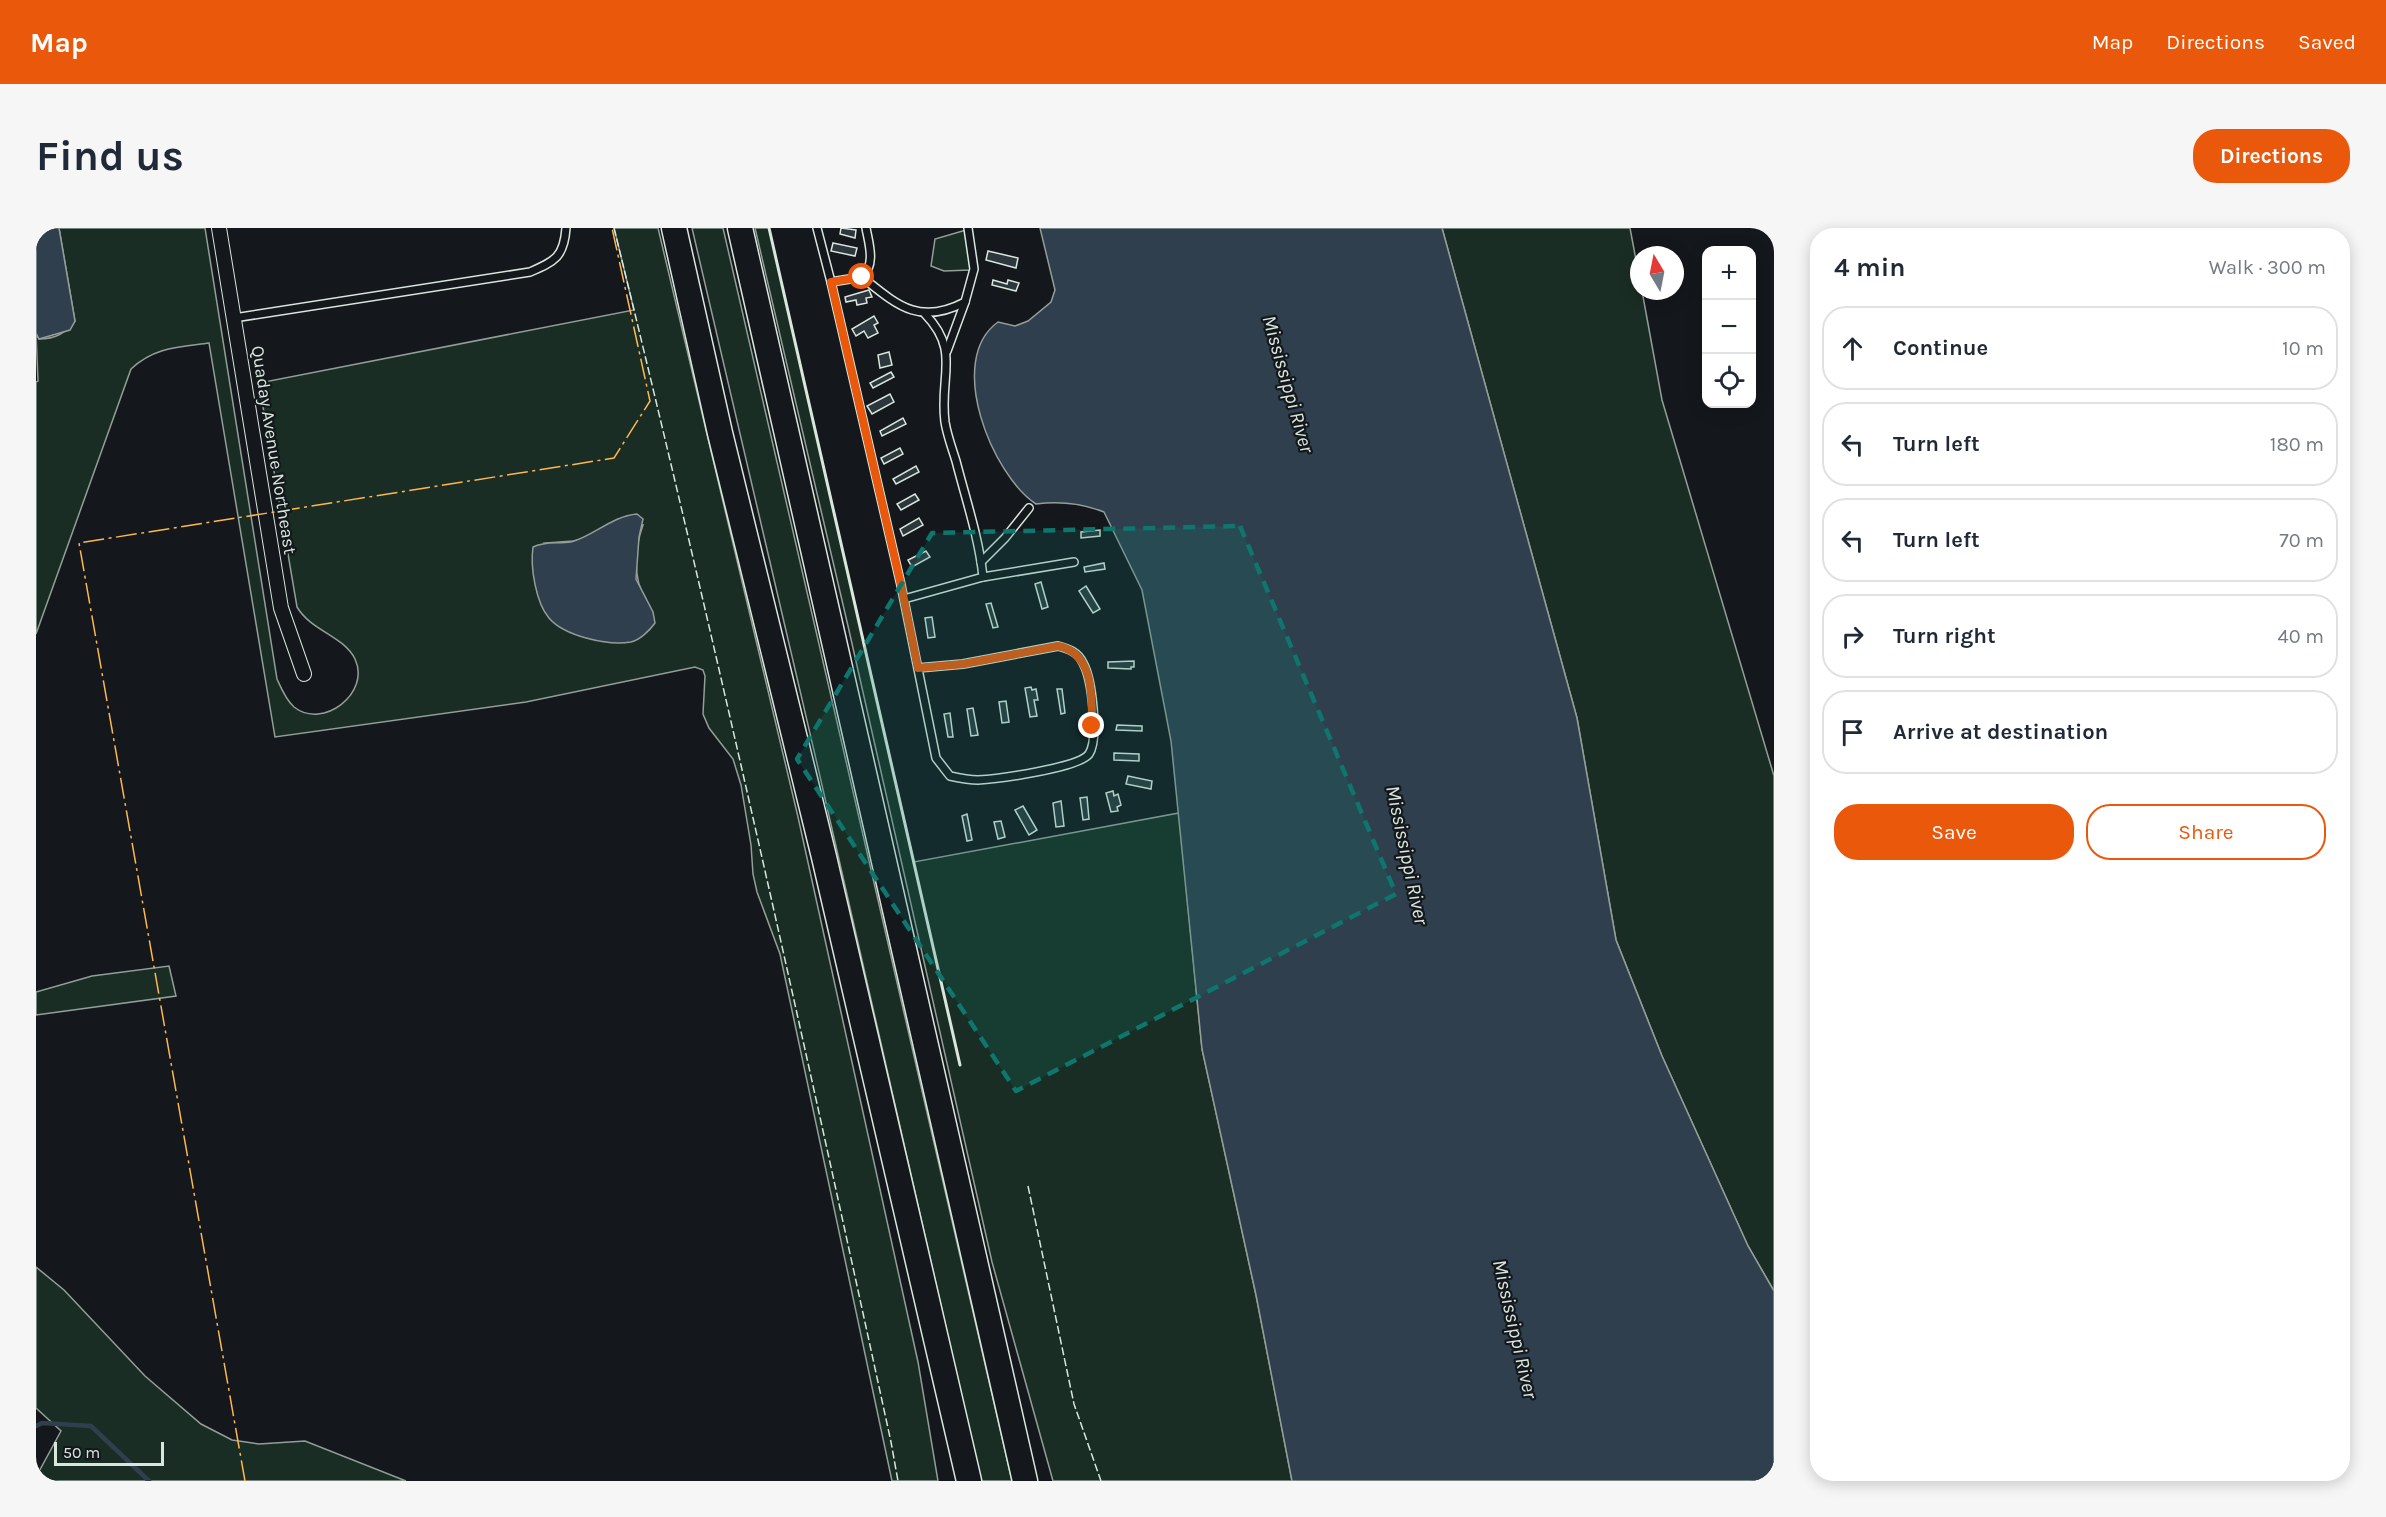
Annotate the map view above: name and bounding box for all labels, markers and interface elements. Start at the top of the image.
text: Map [30,26,88,59]
text: Map [2092,30,2133,54]
text: Directions [2166,30,2265,54]
text: Saved [2298,30,2356,54]
button: Directions [2193,129,2350,183]
text: Find us [36,131,184,181]
north arrow [1630,246,1684,300]
map controls [1702,246,1756,408]
button: + [1702,246,1756,300]
text: 4 min [1834,252,1905,283]
text: Walk · 300 m [2209,256,2326,279]
route start [848,263,874,289]
button: − [1702,300,1756,354]
water label: Mississippi River [1257,313,1319,456]
icon: ahead [1836,332,1869,365]
text: Continue [1893,335,1988,361]
text: 10 m [2282,337,2324,360]
street label: Quaday Avenue Northeast [247,344,301,556]
button: locate [1702,354,1756,408]
icon: left [1836,428,1869,461]
text: Turn left [1893,431,1980,457]
text: 180 m [2270,433,2324,456]
icon: left [1836,524,1869,557]
text: Turn left [1893,527,1980,553]
text: 70 m [2279,529,2324,552]
icon: right [1836,620,1869,653]
text: Turn right [1893,623,1996,649]
text: 40 m [2278,625,2324,648]
route end [1078,712,1104,738]
icon: arrive [1836,716,1869,749]
text: Arrive at destination [1893,719,2108,745]
water label: Mississippi River [1381,783,1433,928]
button: Save [1834,804,2074,860]
button: Share [2086,804,2326,860]
water label: Mississippi River [1488,1257,1542,1402]
scale bar [54,1439,164,1466]
text: 50 m [63,1443,100,1462]

